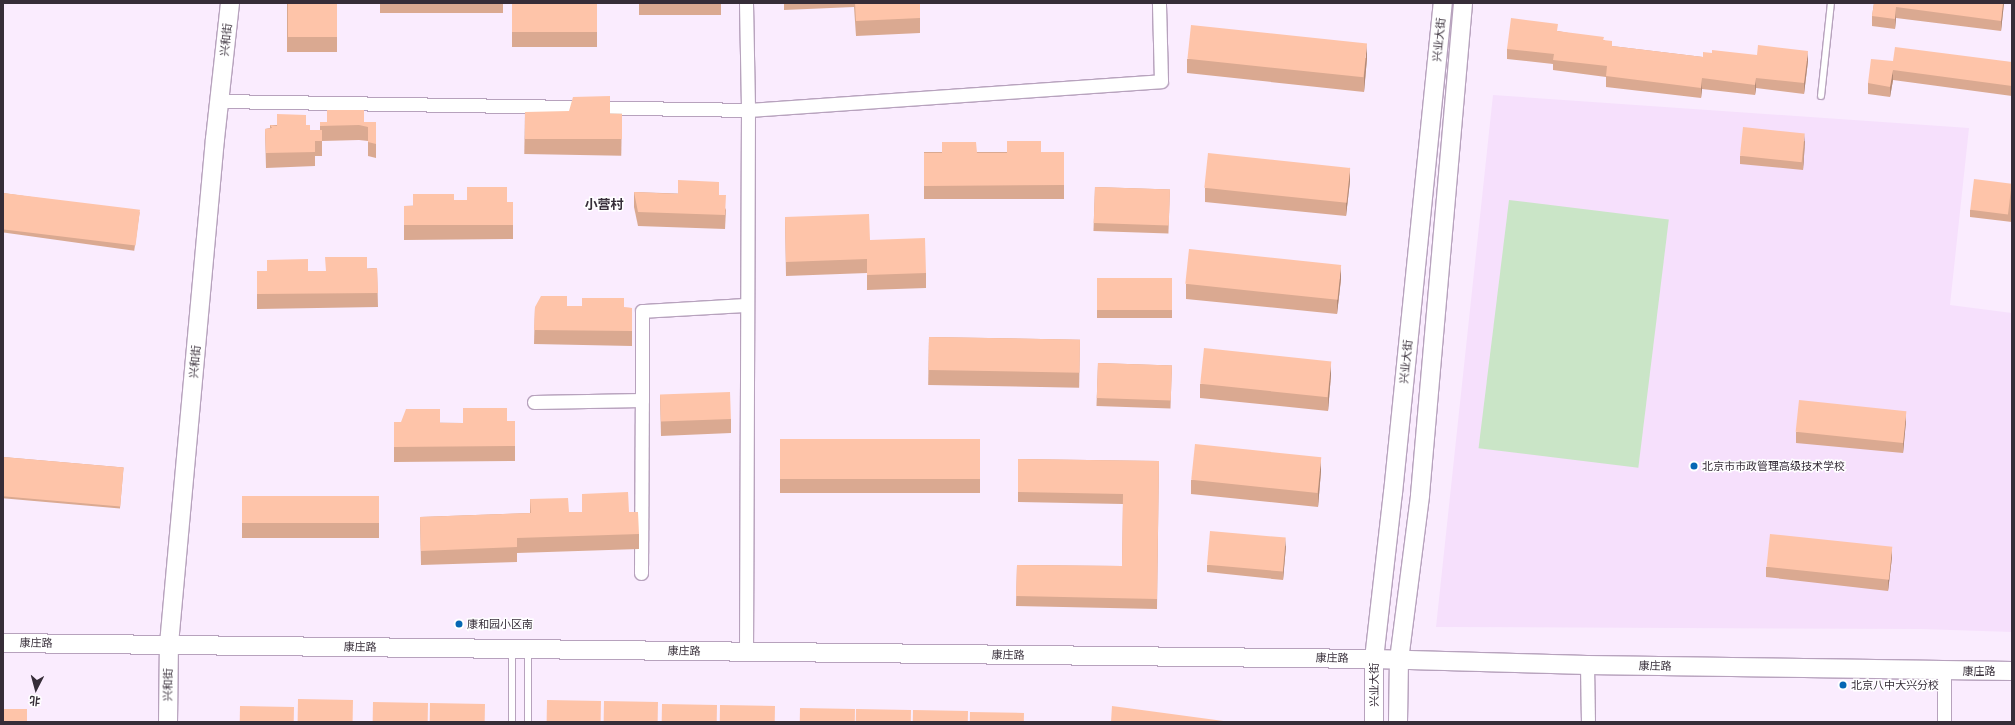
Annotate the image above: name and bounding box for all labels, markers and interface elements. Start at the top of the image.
street label: 兴业大街 [1430,17,1448,63]
street label: 兴和街 [218,23,234,57]
district label: 小营村 [585,196,623,212]
street label: 兴业大街 [1397,339,1415,385]
street label: 兴和街 [187,345,203,379]
place label: 北京市市政管理高级技术学校 [1702,459,1845,473]
marker: 北京市市政管理高级技术学校 [1689,461,1699,471]
place label: 康和园小区南 [467,617,533,631]
marker: 康和园小区南 [454,619,464,629]
street label: 康庄路 [19,636,53,650]
street label: 康庄路 [343,640,377,654]
street label: 康庄路 [667,644,701,658]
street label: 康庄路 [991,648,1025,662]
street label: 康庄路 [1315,651,1349,665]
street label: 康庄路 [1638,659,1672,673]
street label: 兴业大街 [1367,663,1381,707]
street label: 康庄路 [1963,664,1995,678]
street label: 兴和街 [161,668,175,702]
north arrow [16,669,56,709]
place label: 北京八中大兴分校 [1851,678,1939,692]
marker: 北京八中大兴分校 [1838,680,1848,690]
text: 北 [29,693,41,708]

